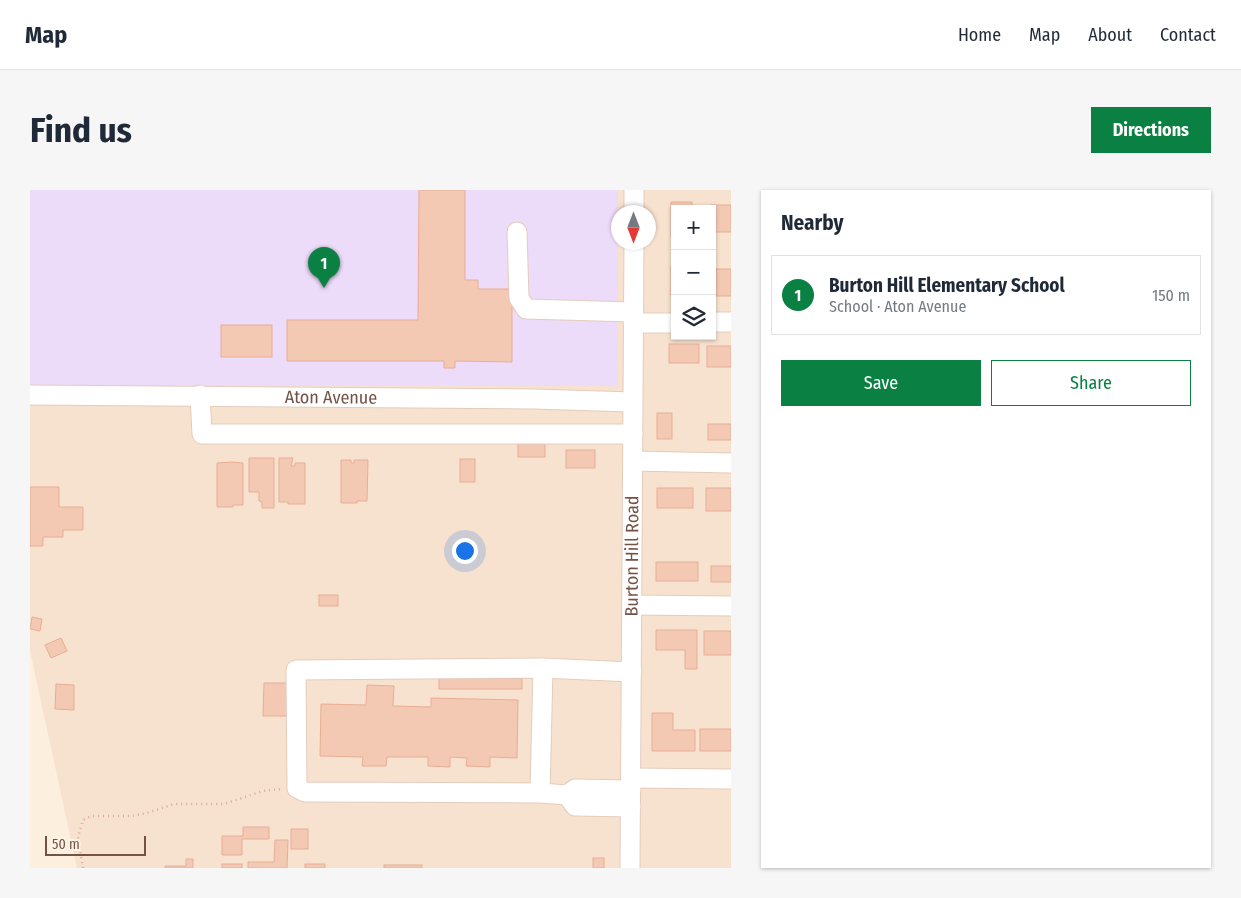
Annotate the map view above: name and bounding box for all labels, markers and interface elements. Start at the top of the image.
text: Map [25,21,67,49]
text: Home [958,24,1001,46]
text: Map [1029,24,1060,46]
text: About [1088,24,1132,46]
text: Contact [1160,24,1216,46]
button: Directions [1091,107,1211,153]
text: Find us [30,109,132,151]
north arrow [611,205,656,250]
map controls [671,205,716,340]
button: + [671,205,716,250]
text: Nearby [781,210,843,236]
pin: 1 [308,247,340,288]
button: − [671,250,716,295]
text: Burton Hill Elementary School [829,274,1065,297]
text: 1 [795,286,801,305]
text: 150 m [1152,286,1190,305]
button: layers [671,295,716,340]
text: School · Aton Avenue [829,297,966,316]
button: Save [781,360,981,406]
button: Share [991,360,1191,406]
street label: Aton Avenue [285,386,377,409]
street label: Burton Hill Road [621,495,643,617]
your location [452,538,478,564]
scale bar [45,833,146,856]
text: 50 m [52,836,80,853]

